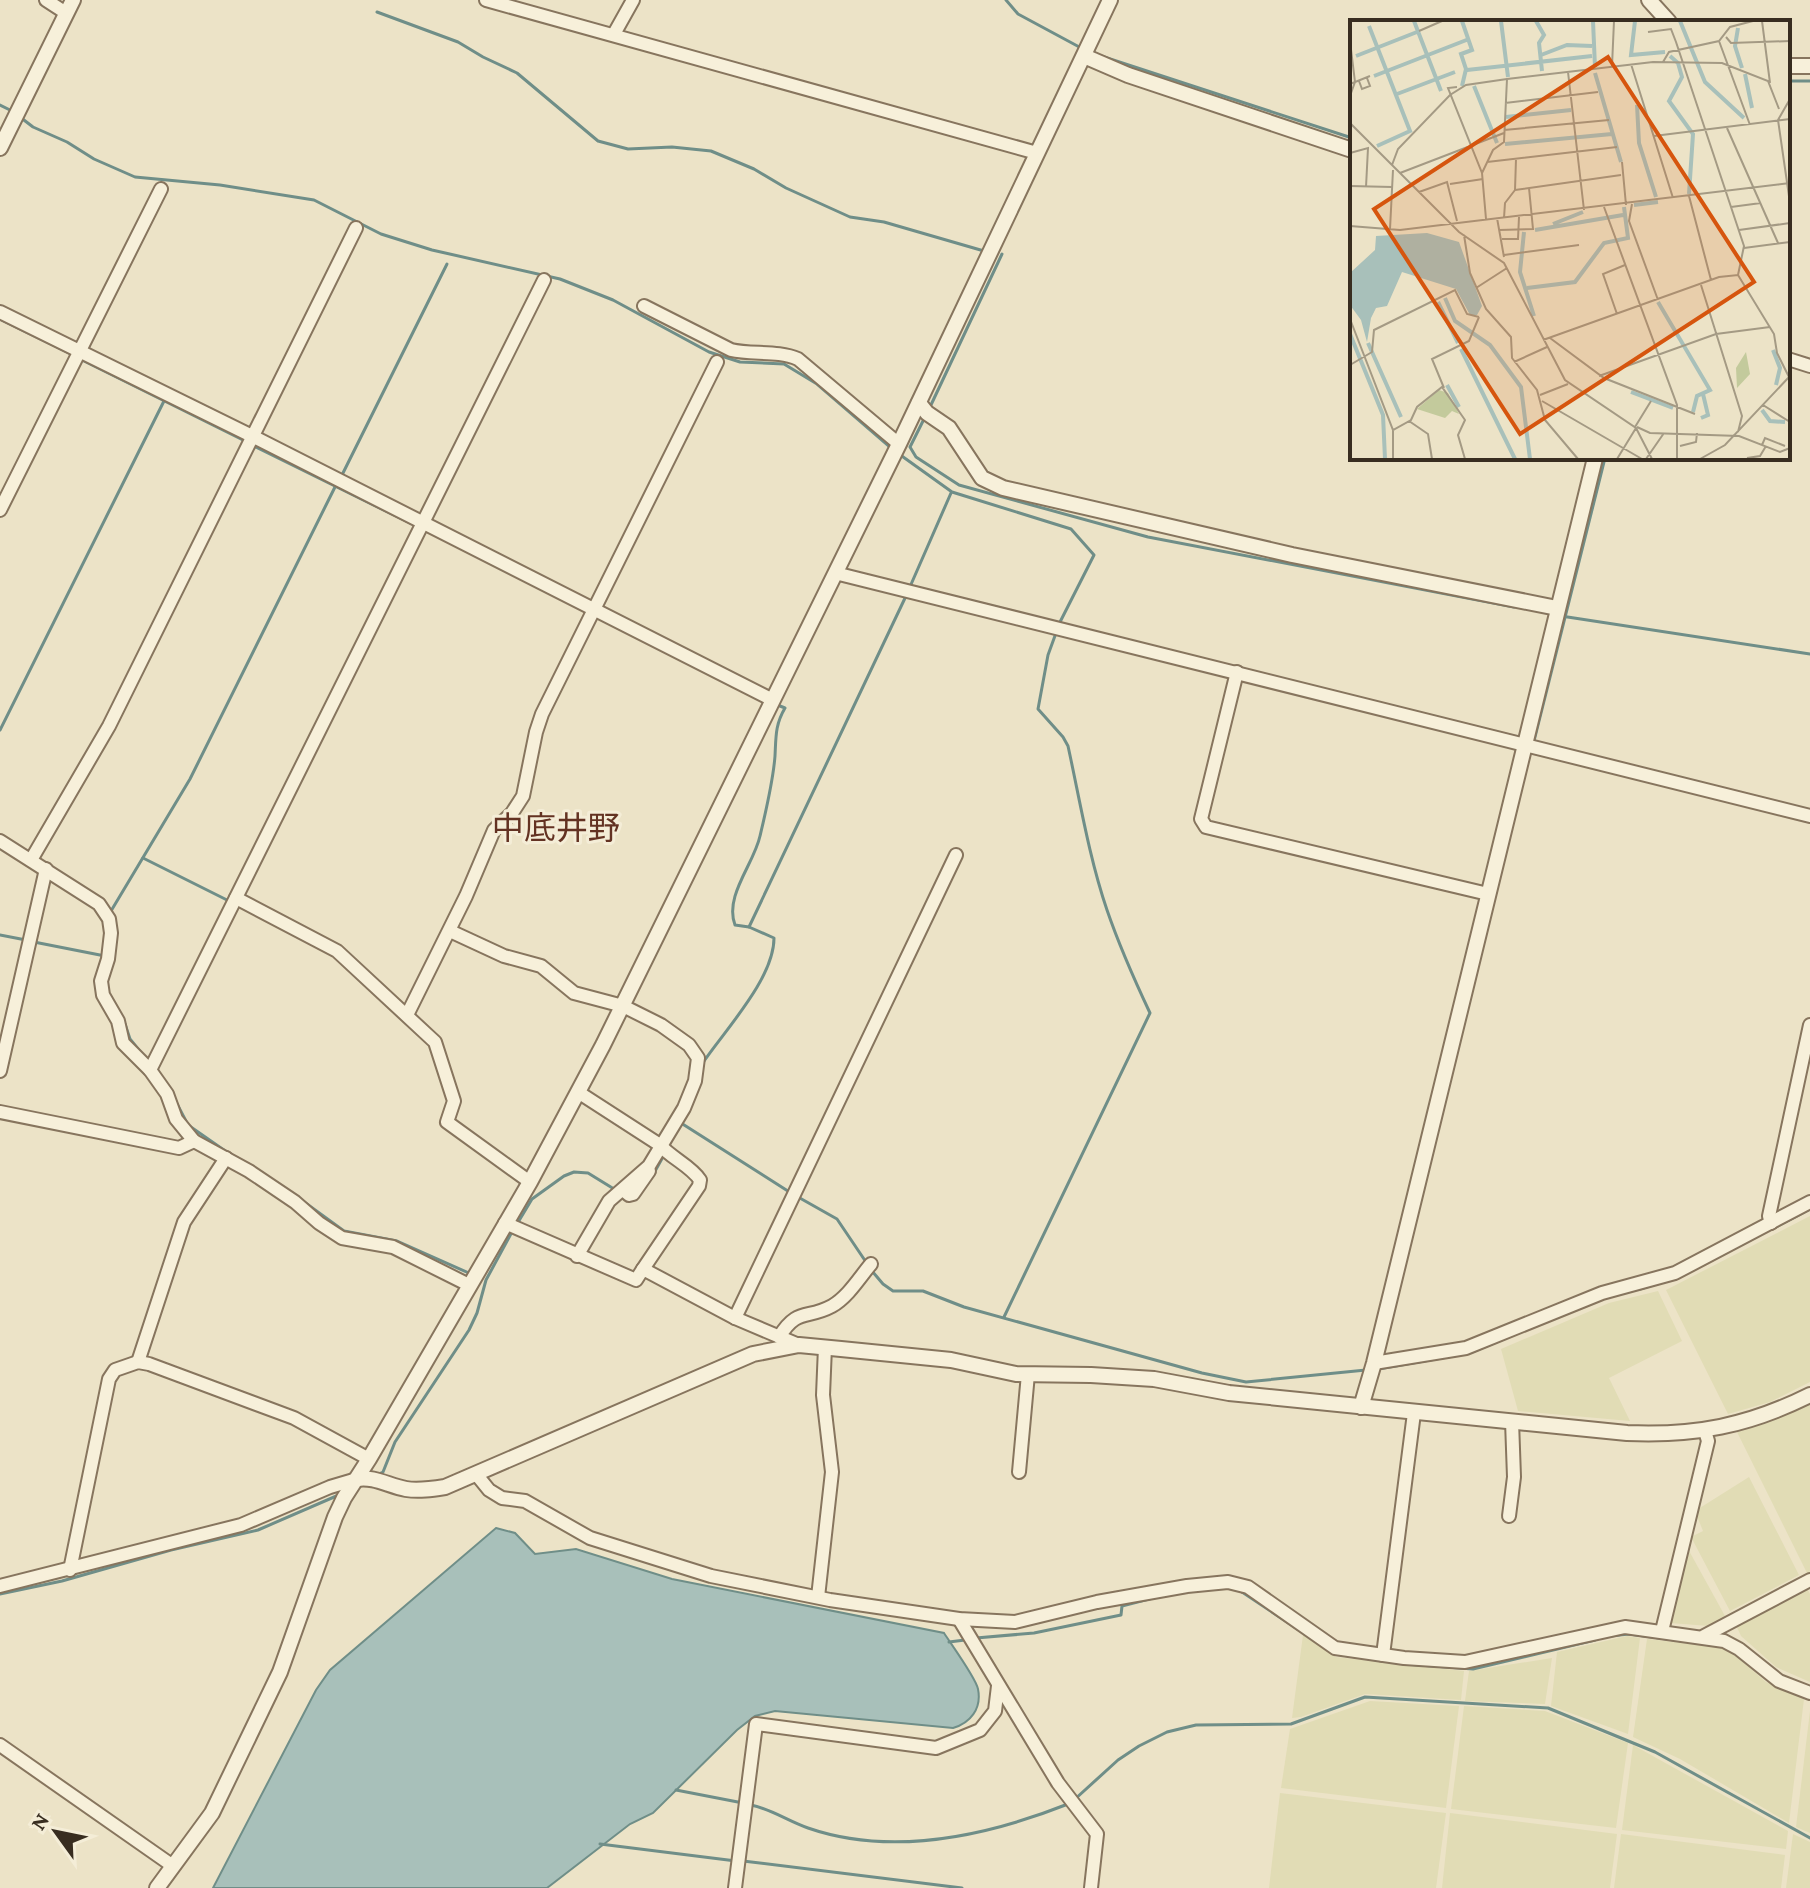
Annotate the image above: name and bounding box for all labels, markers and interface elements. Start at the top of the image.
inset map [1350,20,1790,460]
district label: 中底井野 [492,810,620,846]
north arrow [16,1792,96,1872]
text: N [25,1808,54,1834]

